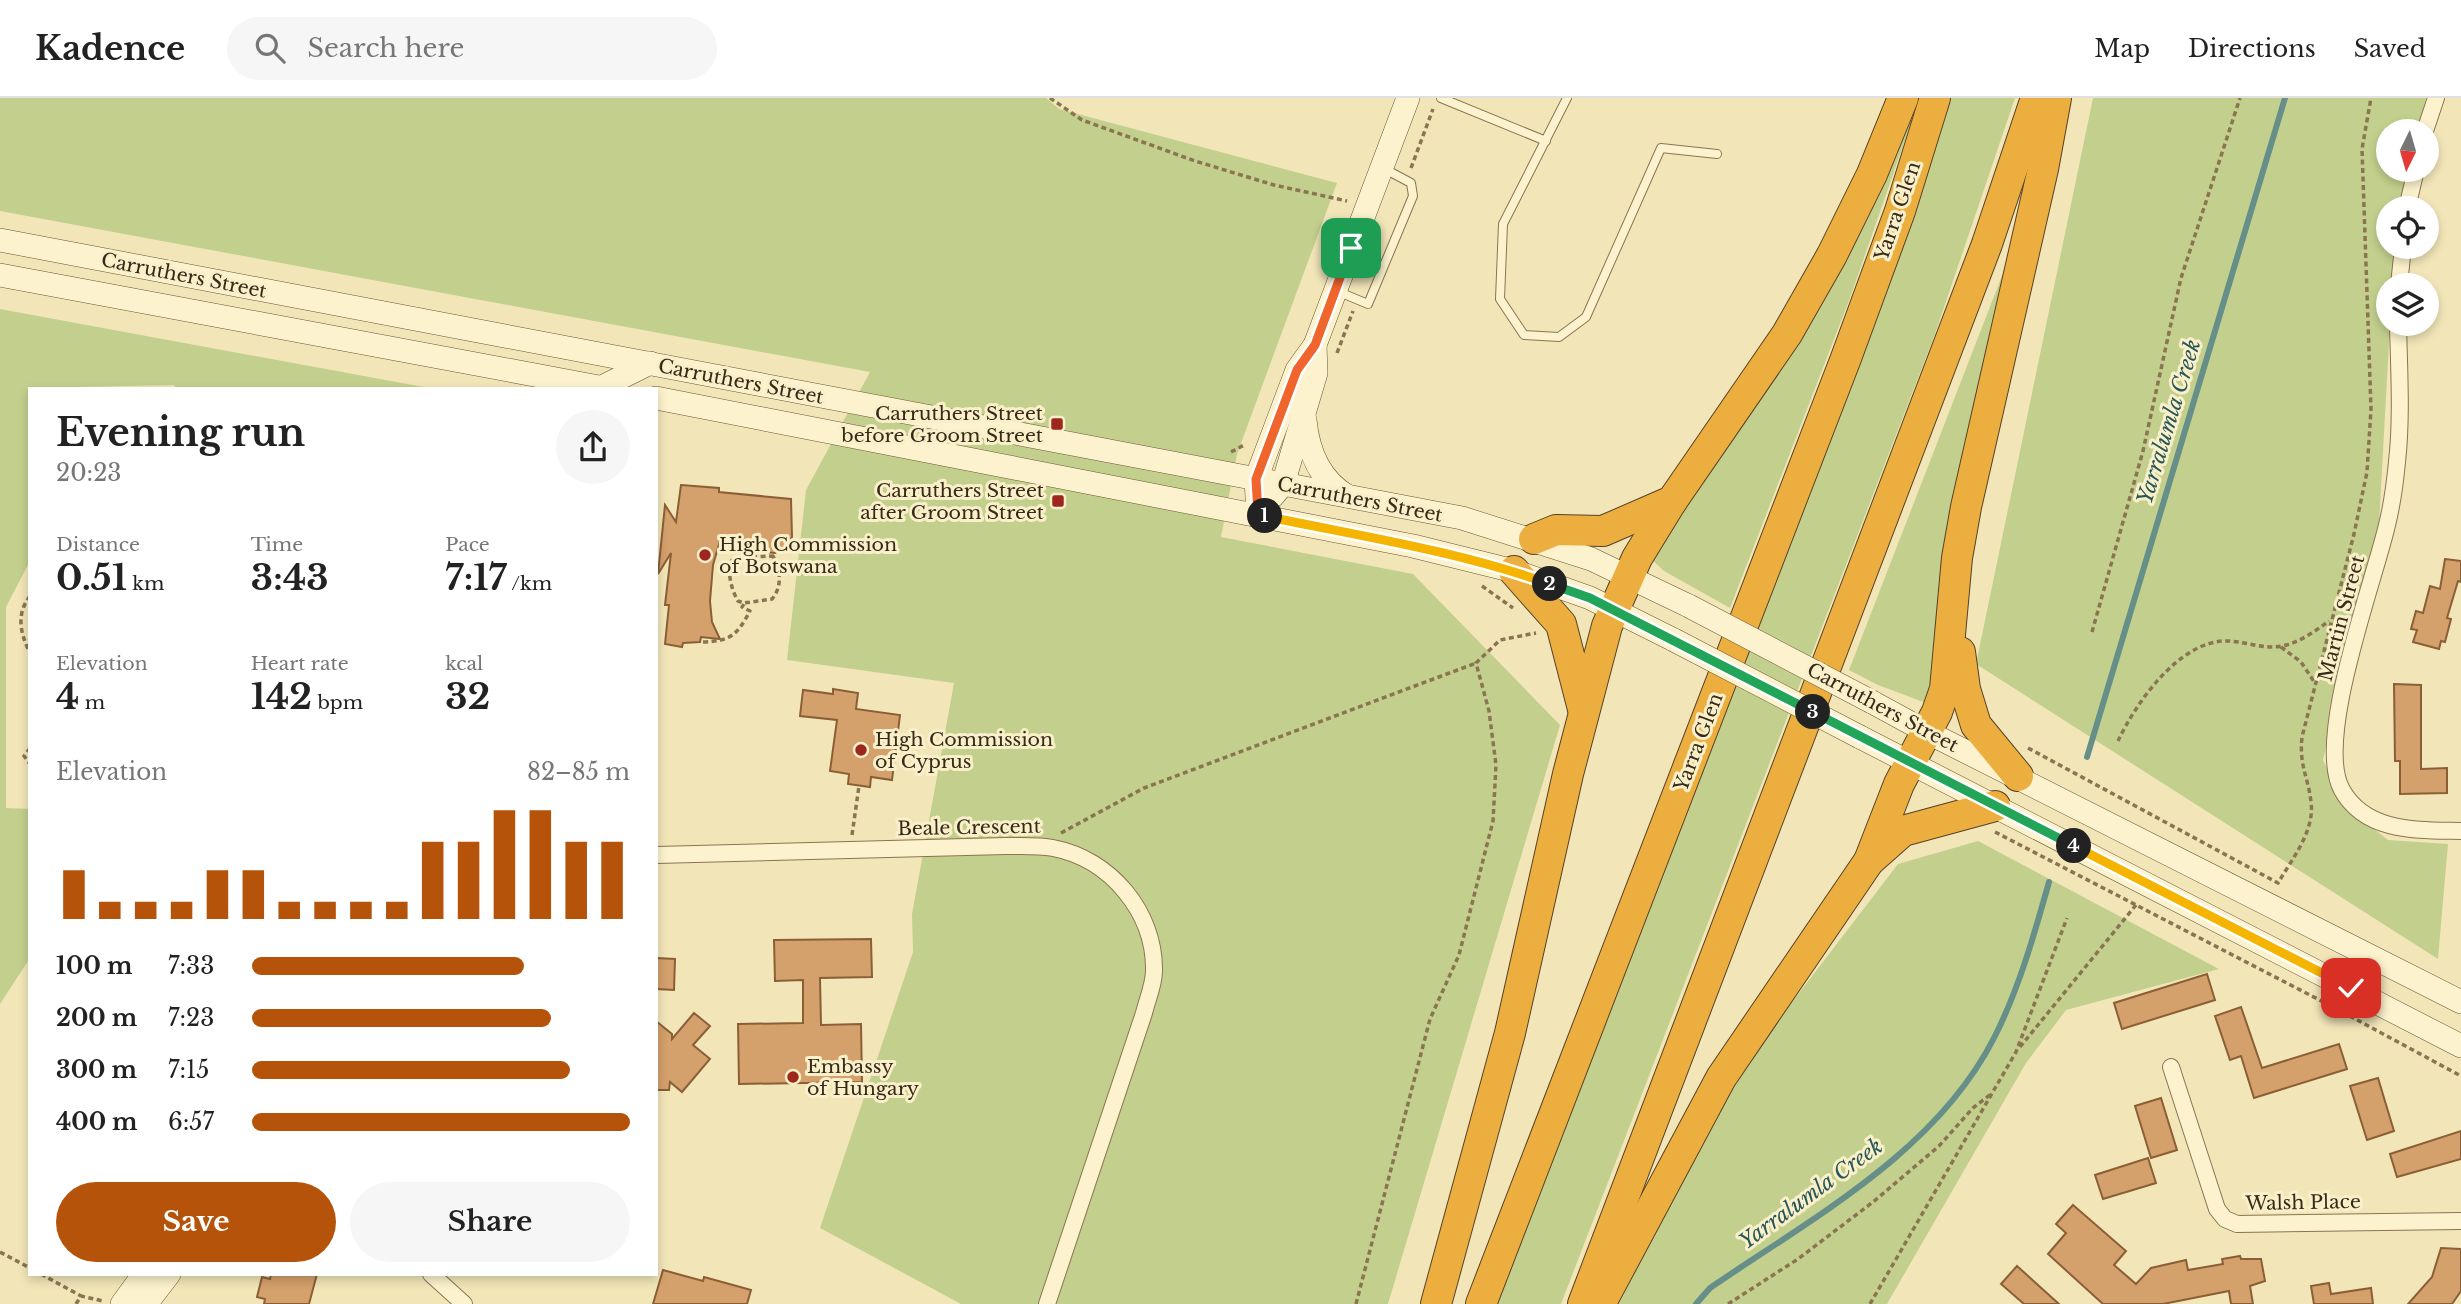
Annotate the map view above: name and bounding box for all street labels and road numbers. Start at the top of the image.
street label: Yarra Glen [1869,159,1925,265]
street label: Carruthers Street [99,248,269,303]
street label: Carruthers Street [656,354,826,409]
street label: Carruthers Street [1275,472,1445,527]
street label: Martin Street [2314,552,2370,684]
street label: Carruthers Street [1803,658,1963,757]
street label: Yarra Glen [1669,690,1728,795]
street label: Beale Crescent [897,815,1042,840]
street label: Walsh Place [2244,1190,2361,1215]

